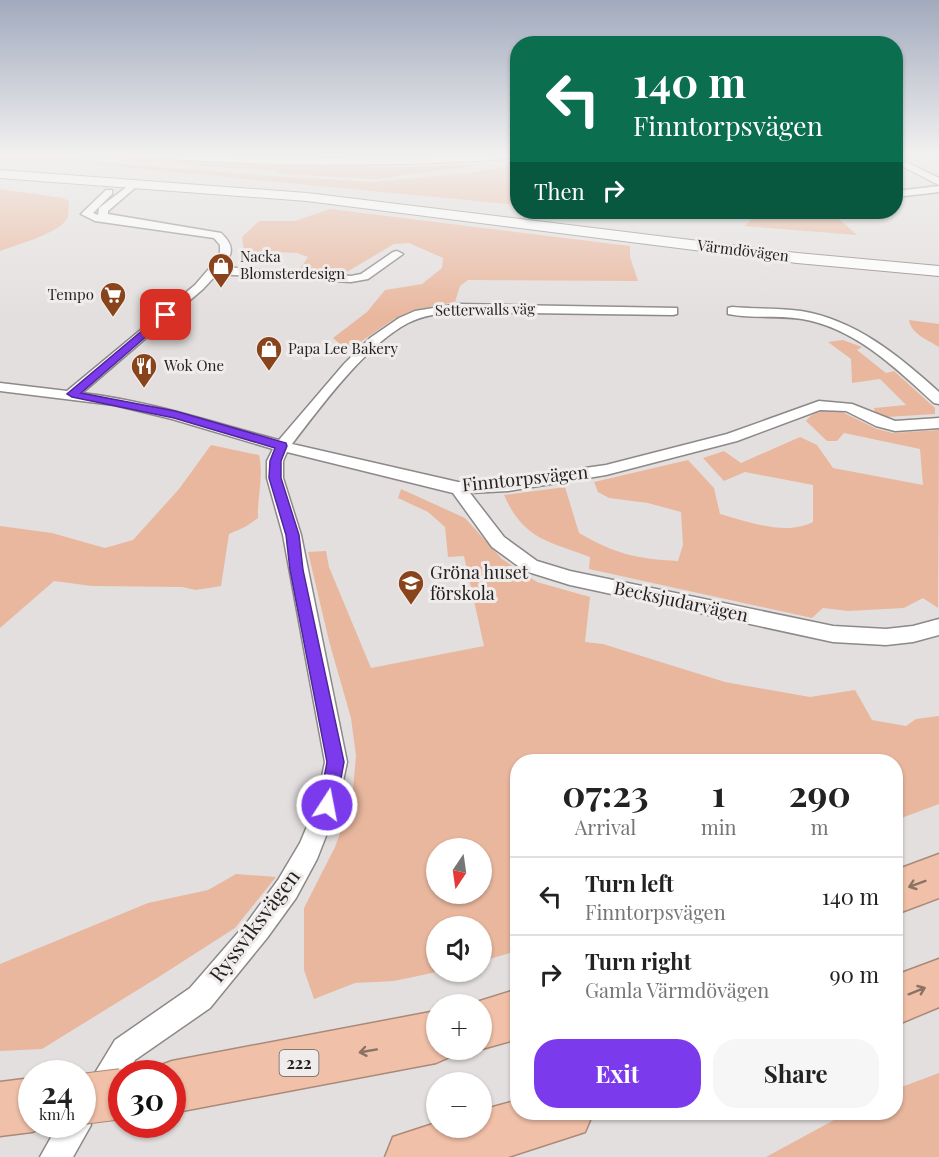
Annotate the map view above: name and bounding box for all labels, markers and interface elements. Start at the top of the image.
text: 140 m [633,53,746,109]
icon: left [534,60,612,138]
text: Finntorpsvägen [633,107,823,143]
icon: right [597,174,630,207]
text: Then [534,176,585,206]
street label: Värmdövägen [695,234,790,266]
place label: Nacka Blomsterdesign [240,246,345,283]
shop icon: Nacka Blomsterdesign [206,251,236,289]
supermarket icon: Tempo [98,280,128,318]
place label: Tempo [47,284,94,304]
pin [140,289,191,340]
icon: arrive [149,298,182,331]
street label: Setterwalls väg [435,298,535,320]
shop icon: Papa Lee Bakery [254,334,284,372]
place label: Papa Lee Bakery [288,338,399,358]
restaurant icon: Wok One [129,351,159,389]
place label: Wok One [163,355,224,375]
street label: Finntorpsvägen [461,459,589,497]
place label: Gröna huset förskola [430,560,529,605]
school or university icon: Gröna huset förskola [396,568,426,606]
street label: Becksjudarvägen [612,575,751,627]
text: 07:23 [562,768,649,816]
text: 1 [712,768,726,816]
text: 290 [789,768,851,816]
position arrow [295,773,359,837]
text: Arrival [575,813,636,840]
text: min [701,813,737,840]
text: m [811,813,829,840]
north arrow [426,838,492,904]
map controls [426,838,492,1138]
street label: Ryssviksvägen [202,862,305,987]
text: Turn left [585,868,674,898]
one-way arrow [908,879,927,890]
icon: left [534,880,567,913]
text: 140 m [822,881,879,911]
text: Finntorpsvägen [585,898,726,925]
button: sound [426,916,492,982]
text: Turn right [585,946,691,976]
icon: right [534,958,567,991]
text: 90 m [830,959,879,989]
text: Gamla Värmdövägen [585,976,769,1003]
one-way arrow [907,985,926,996]
button: + [426,994,492,1060]
button: Exit [534,1039,701,1108]
button: Share [713,1039,879,1108]
one-way arrow [359,1045,378,1056]
road number: 222 [280,1050,318,1076]
speed limit sign: 30 [108,1060,186,1138]
text: 24 [41,1072,73,1112]
button: − [426,1072,492,1138]
text: km/h [39,1104,75,1124]

